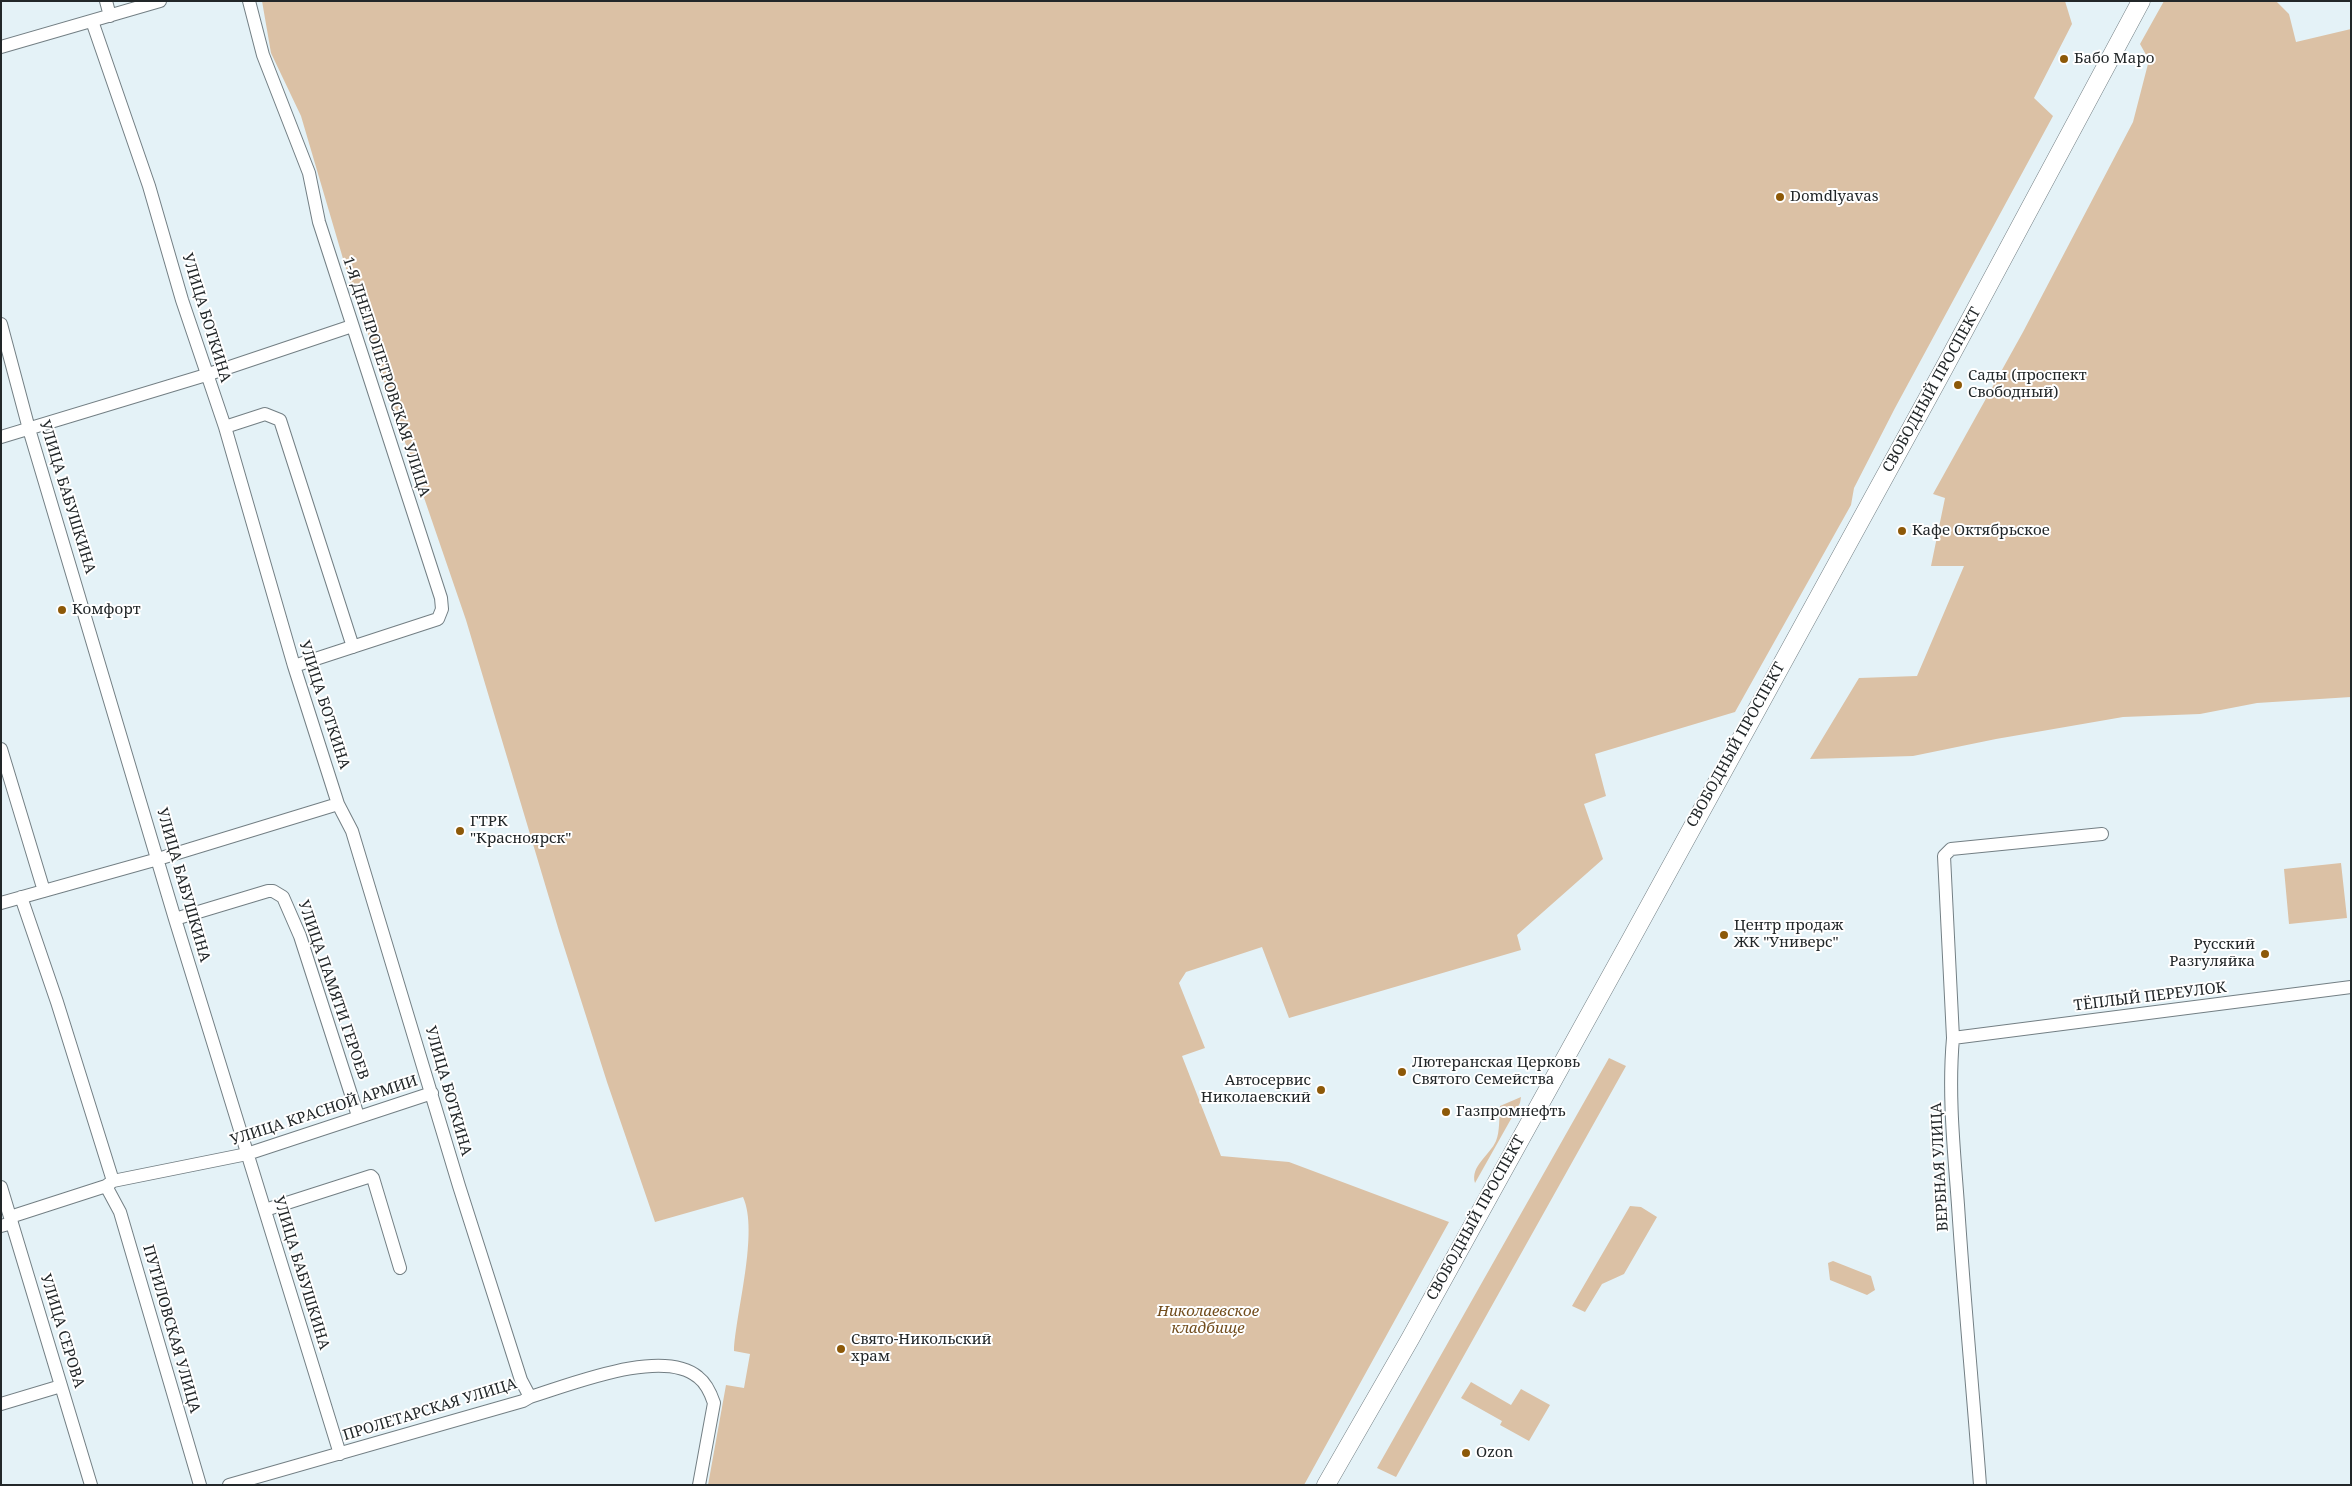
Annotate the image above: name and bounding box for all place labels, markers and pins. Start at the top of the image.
place label: Бабо Маро [2074,50,2154,68]
marker: Бабо Маро [2058,53,2070,65]
place label: Domdlyavas [1790,188,1878,206]
marker: Domdlyavas [1774,191,1786,203]
place label: Сады (проспект Свободный) [1968,367,2087,402]
marker: Сады (проспект Свободный) [1952,379,1964,391]
place label: Кафе Октябрьское [1912,522,2050,540]
marker: Кафе Октябрьское [1896,525,1908,537]
place label: Комфорт [72,601,141,619]
marker: Комфорт [56,604,68,616]
place label: ГТРК "Красноярск" [470,813,571,848]
marker: ГТРК "Красноярск" [454,825,466,837]
place label: Центр продаж ЖК "Универс" [1734,917,1843,952]
marker: Центр продаж ЖК "Универс" [1718,929,1730,941]
place label: Русский Разгуляйка [2169,936,2255,971]
marker: Русский Разгуляйка [2259,948,2271,960]
place label: Лютеранская Церковь Святого Семейства [1412,1054,1580,1089]
marker: Лютеранская Церковь Святого Семейства [1396,1066,1408,1078]
place label: Автосервис Николаевский [1201,1072,1311,1107]
marker: Автосервис Николаевский [1315,1084,1327,1096]
place label: Газпромнефть [1456,1103,1566,1121]
marker: Газпромнефть [1440,1106,1452,1118]
place label: Свято-Никольский храм [851,1331,992,1366]
marker: Свято-Никольский храм [835,1343,847,1355]
place label: Ozon [1476,1444,1513,1462]
marker: Ozon [1460,1447,1472,1459]

